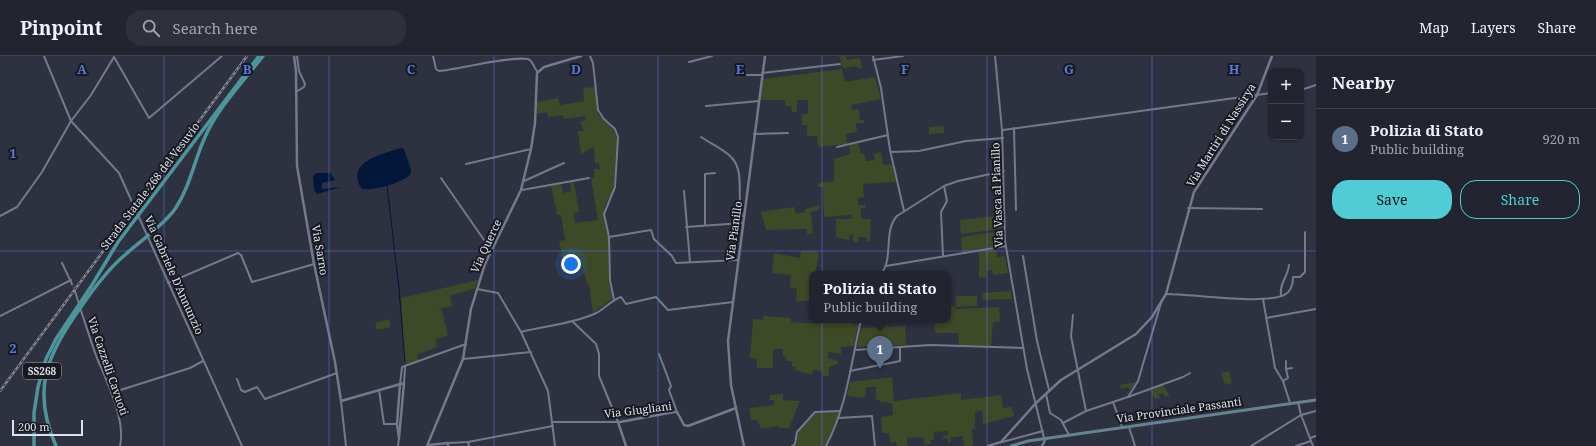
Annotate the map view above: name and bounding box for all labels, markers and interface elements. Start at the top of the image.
search box [126,10,406,46]
text: Pinpoint [20,15,102,41]
icon: search [140,17,162,39]
text: Search here [172,18,258,38]
text: Map [1419,18,1449,37]
text: Layers [1471,18,1516,37]
text: Share [1538,18,1576,37]
text: A [77,60,87,78]
text: B [243,60,252,78]
text: C [407,60,416,78]
text: D [571,60,581,78]
text: E [736,60,745,78]
text: F [901,60,909,78]
text: G [1064,60,1074,78]
text: H [1229,60,1240,78]
map controls [1268,68,1304,140]
button: + [1268,68,1304,104]
text: Nearby [1332,71,1395,94]
street label: Via Martiri di Nassirya [1183,80,1259,189]
button: − [1268,104,1304,140]
street label: Strada Statale 268 del Vesuvio [97,119,203,253]
text: Polizia di Stato [1370,120,1483,140]
text: 1 [1341,130,1349,148]
text: 920 m [1543,130,1580,148]
text: Public building [1370,140,1464,158]
street label: Via Vasca al Pianillo [987,142,1006,248]
text: 1 [9,144,17,162]
button: Save [1332,180,1452,219]
button: Share [1460,180,1580,219]
street label: Via Pianillo [722,200,745,262]
street label: Via Gabriele D'Annunzio [141,213,207,337]
street label: Via Querce [467,216,505,275]
street label: Via Sarno [309,224,332,276]
your location [561,254,581,274]
popup [809,271,951,323]
text: Polizia di Stato [823,278,937,298]
text: Public building [823,298,917,316]
street label: Via Cazzelli Cavuoti [85,315,133,418]
pin: 1 [867,336,893,369]
text: 2 [9,339,17,357]
road number: SS268 [23,363,61,379]
street label: Via Provinciale Passanti [1116,393,1243,426]
street label: Via Giugliani [603,398,673,421]
scale bar [12,418,83,437]
text: 200 m [18,419,50,434]

